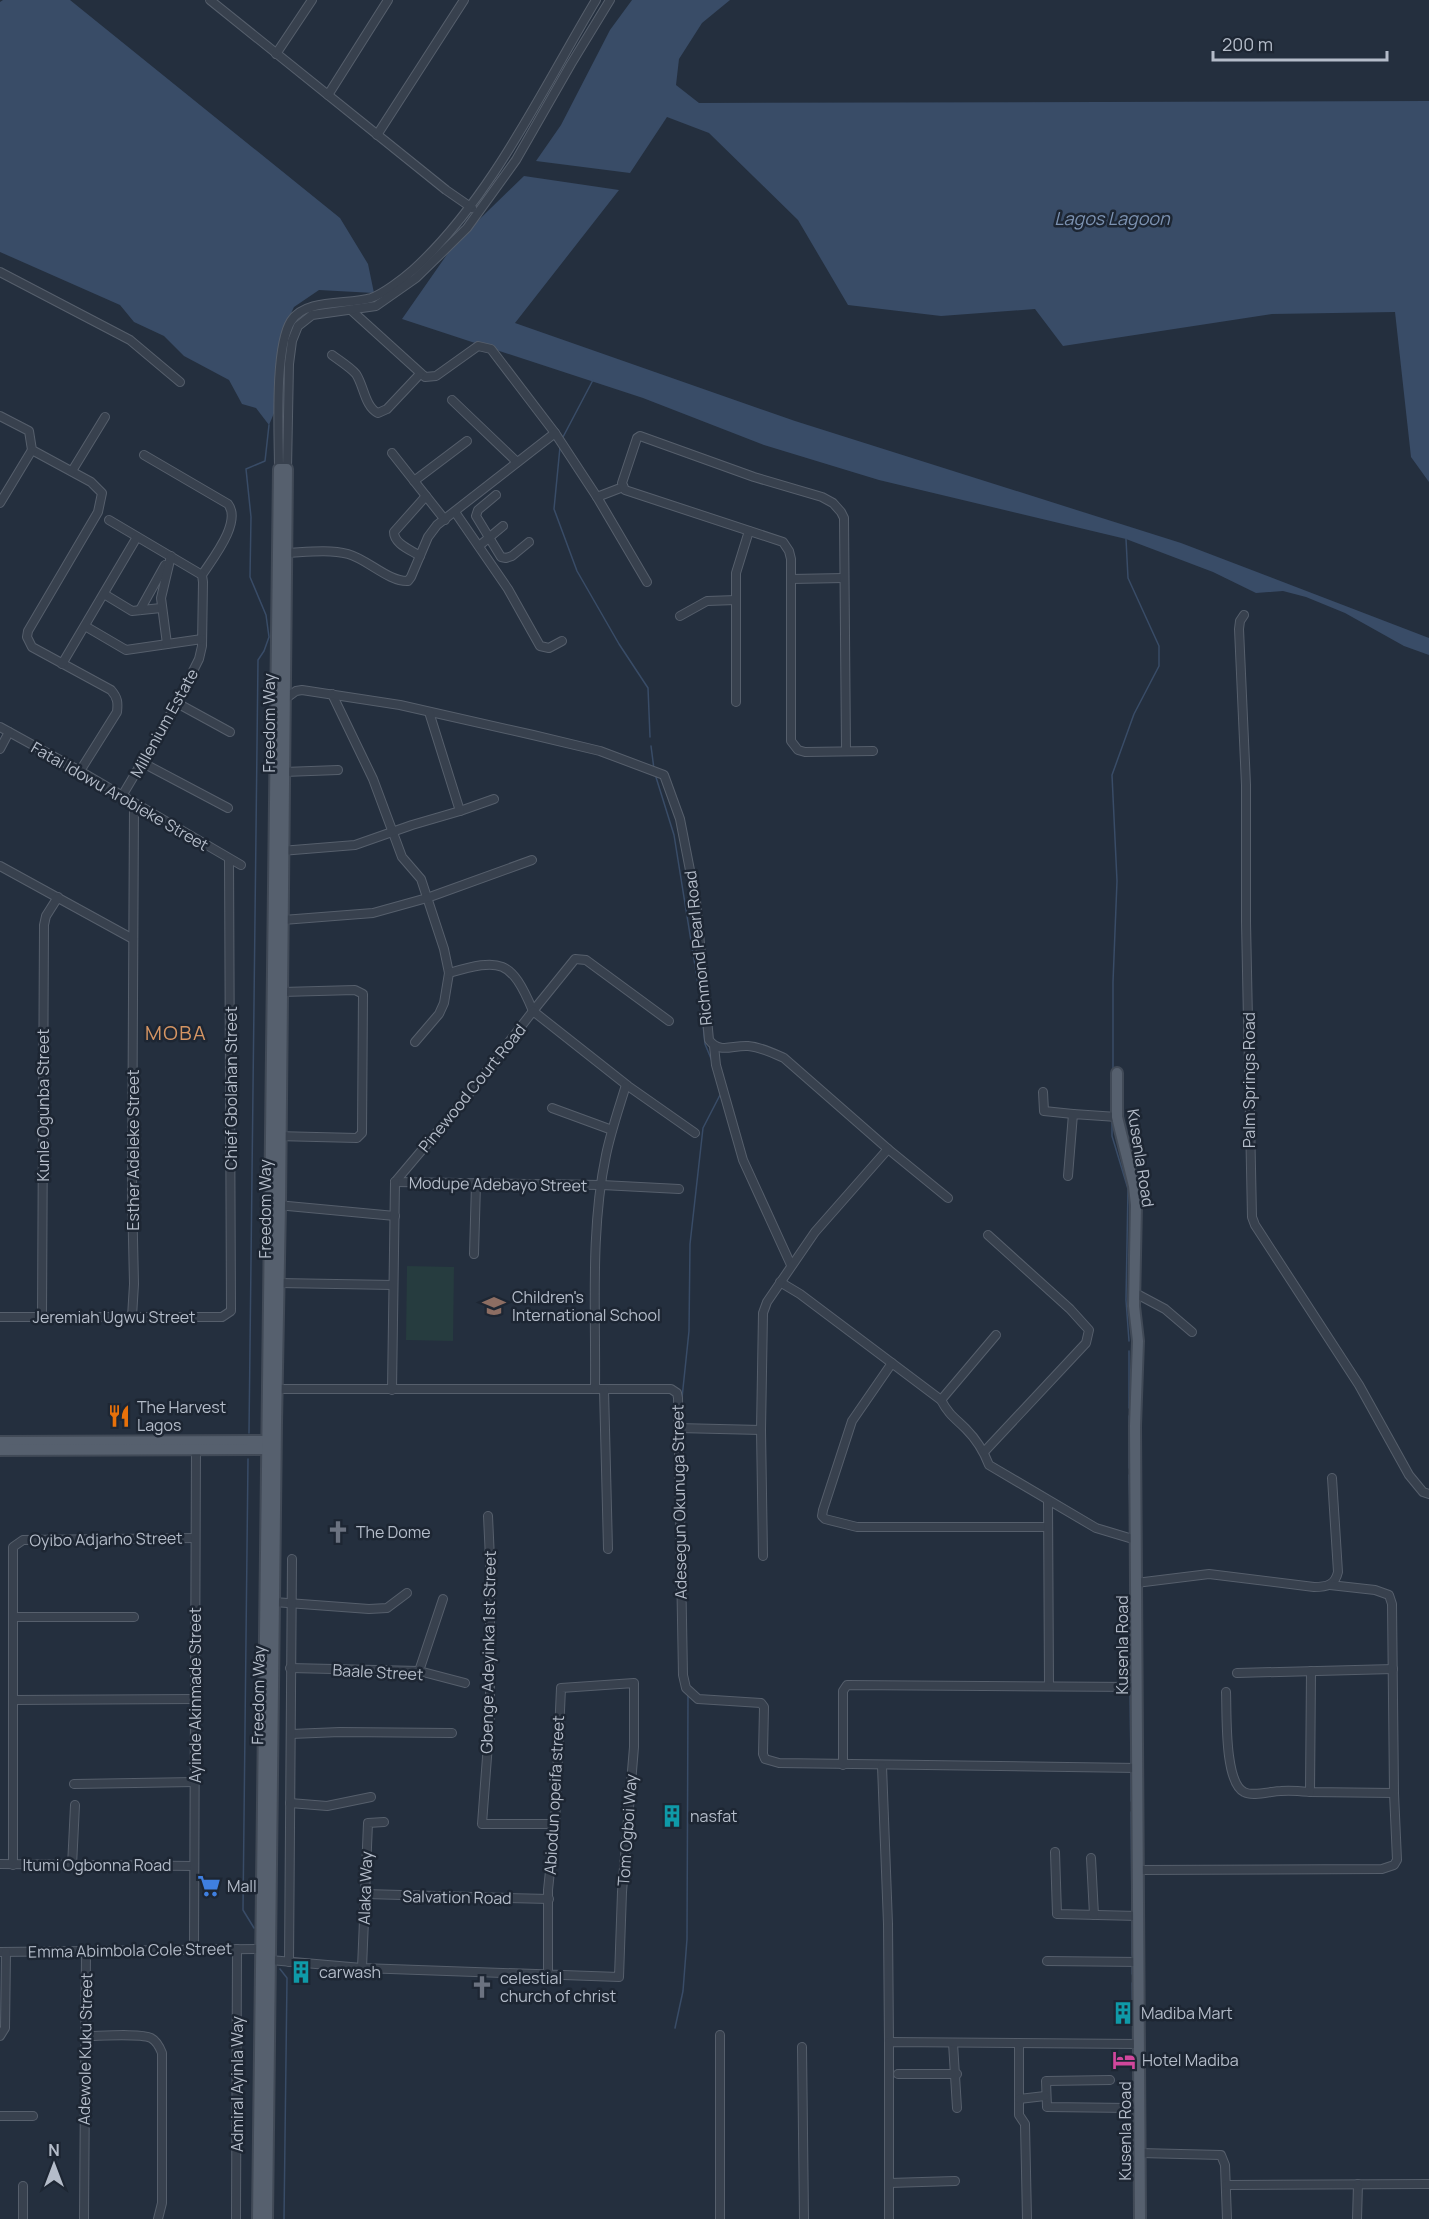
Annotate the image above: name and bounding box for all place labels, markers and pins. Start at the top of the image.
place label: Children's International School [512,1286,661,1326]
school or university icon: Children's International School [481,1293,507,1319]
place label: The Harvest Lagos [137,1396,226,1436]
restaurant icon: The Harvest Lagos [106,1403,132,1429]
church icon: The Dome [325,1519,351,1545]
place label: The Dome [356,1521,431,1543]
building icon: nasfat [659,1803,685,1829]
place label: nasfat [690,1805,738,1827]
supermarket icon: Mall [196,1873,222,1899]
place label: Mall [227,1875,257,1897]
building icon: carwash [288,1959,314,1985]
place label: carwash [319,1961,381,1983]
place label: celestial church of christ [500,1967,616,2007]
church icon: celestial church of christ [469,1974,495,2000]
building icon: Madiba Mart [1110,2000,1136,2026]
place label: Madiba Mart [1141,2002,1233,2024]
hotel icon: Hotel Madiba [1111,2047,1137,2073]
place label: Hotel Madiba [1142,2049,1239,2071]

